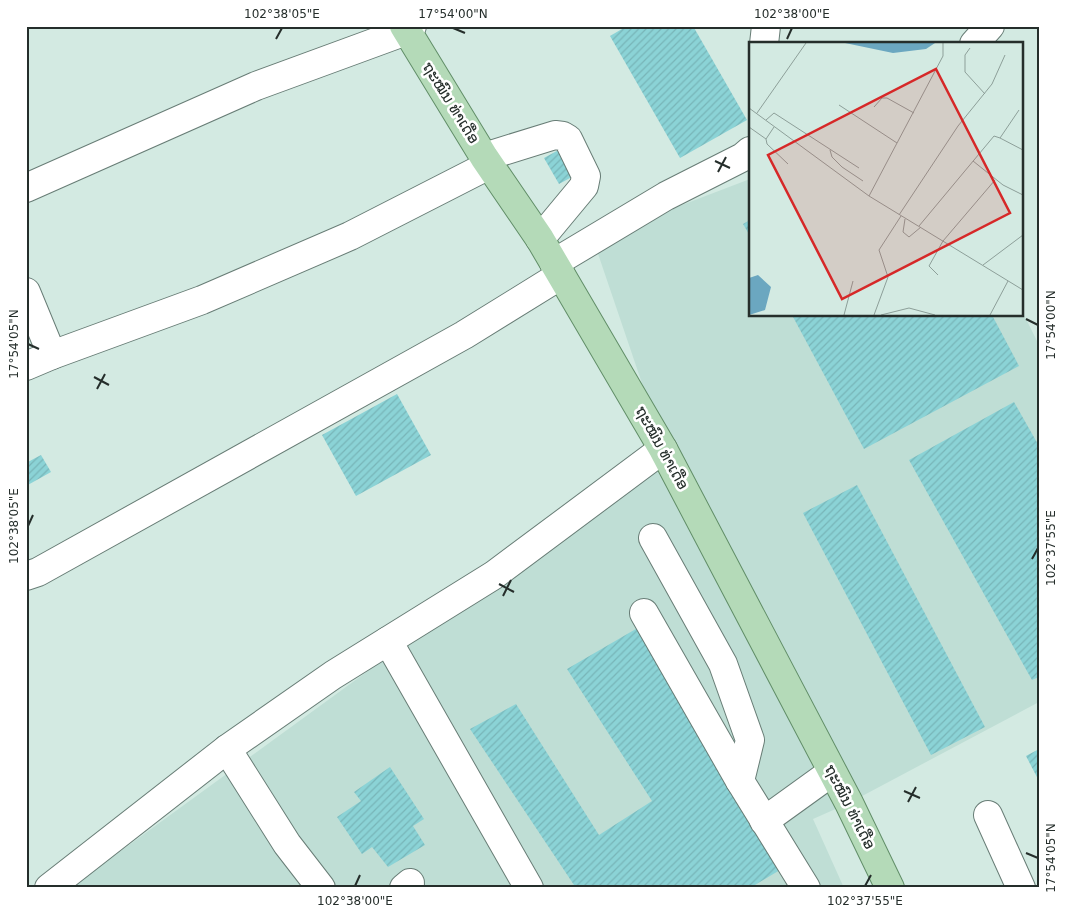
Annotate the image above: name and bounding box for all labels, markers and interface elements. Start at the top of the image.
text: 102°38'05"E [244,7,320,21]
text: 17°54'00"N [418,7,488,21]
text: 102°38'00"E [754,7,830,21]
inset map [749,42,1022,316]
street label: ຖະໝົນ ທ່າເດື່ອ [419,58,484,147]
text: 17°54'00"N [1044,290,1058,360]
text: 17°54'05"N [7,309,21,379]
street label: ຖະໝົນ ທ່າເດື່ອ [632,403,693,493]
text: 102°38'05"E [7,488,21,564]
text: 102°37'55"E [1044,510,1058,586]
street label: ຖະໝົນ ທ່າເດື່ອ [821,761,880,852]
text: 17°54'05"N [1044,823,1058,893]
text: 102°38'00"E [317,894,393,908]
text: 102°37'55"E [827,894,903,908]

